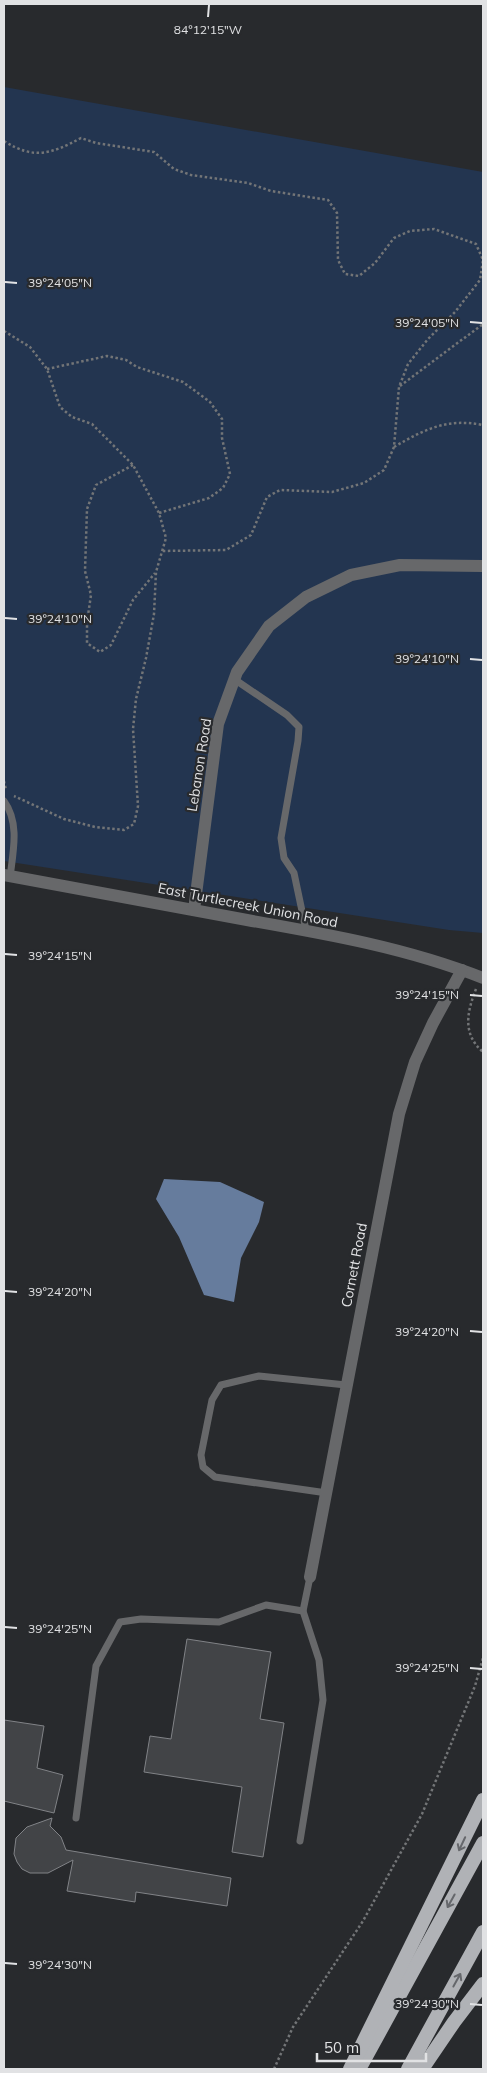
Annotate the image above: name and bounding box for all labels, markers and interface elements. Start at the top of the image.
text: 84°12'15"W [174,22,242,37]
text: 39°24'05"N [28,275,92,290]
text: 39°24'05"N [395,315,459,330]
text: 39°24'10"N [28,611,92,626]
text: 39°24'10"N [395,651,459,666]
street label: Lebanon Road [183,717,215,813]
street label: East Turtlecreek Union Road [157,879,339,931]
text: 39°24'15"N [28,948,92,963]
text: 39°24'15"N [395,987,459,1002]
street label: Cornett Road [337,1221,371,1309]
text: 39°24'20"N [28,1284,92,1299]
text: 39°24'20"N [395,1324,459,1339]
text: 39°24'25"N [28,1621,92,1636]
text: 39°24'25"N [395,1660,459,1675]
one-way arrow [457,1836,466,1851]
one-way arrow [446,1894,456,1908]
text: 39°24'30"N [28,1957,92,1972]
one-way arrow [452,1974,462,1988]
text: 39°24'30"N [395,1996,459,2011]
scale bar [317,2030,426,2062]
text: 50 m [324,2038,359,2057]

